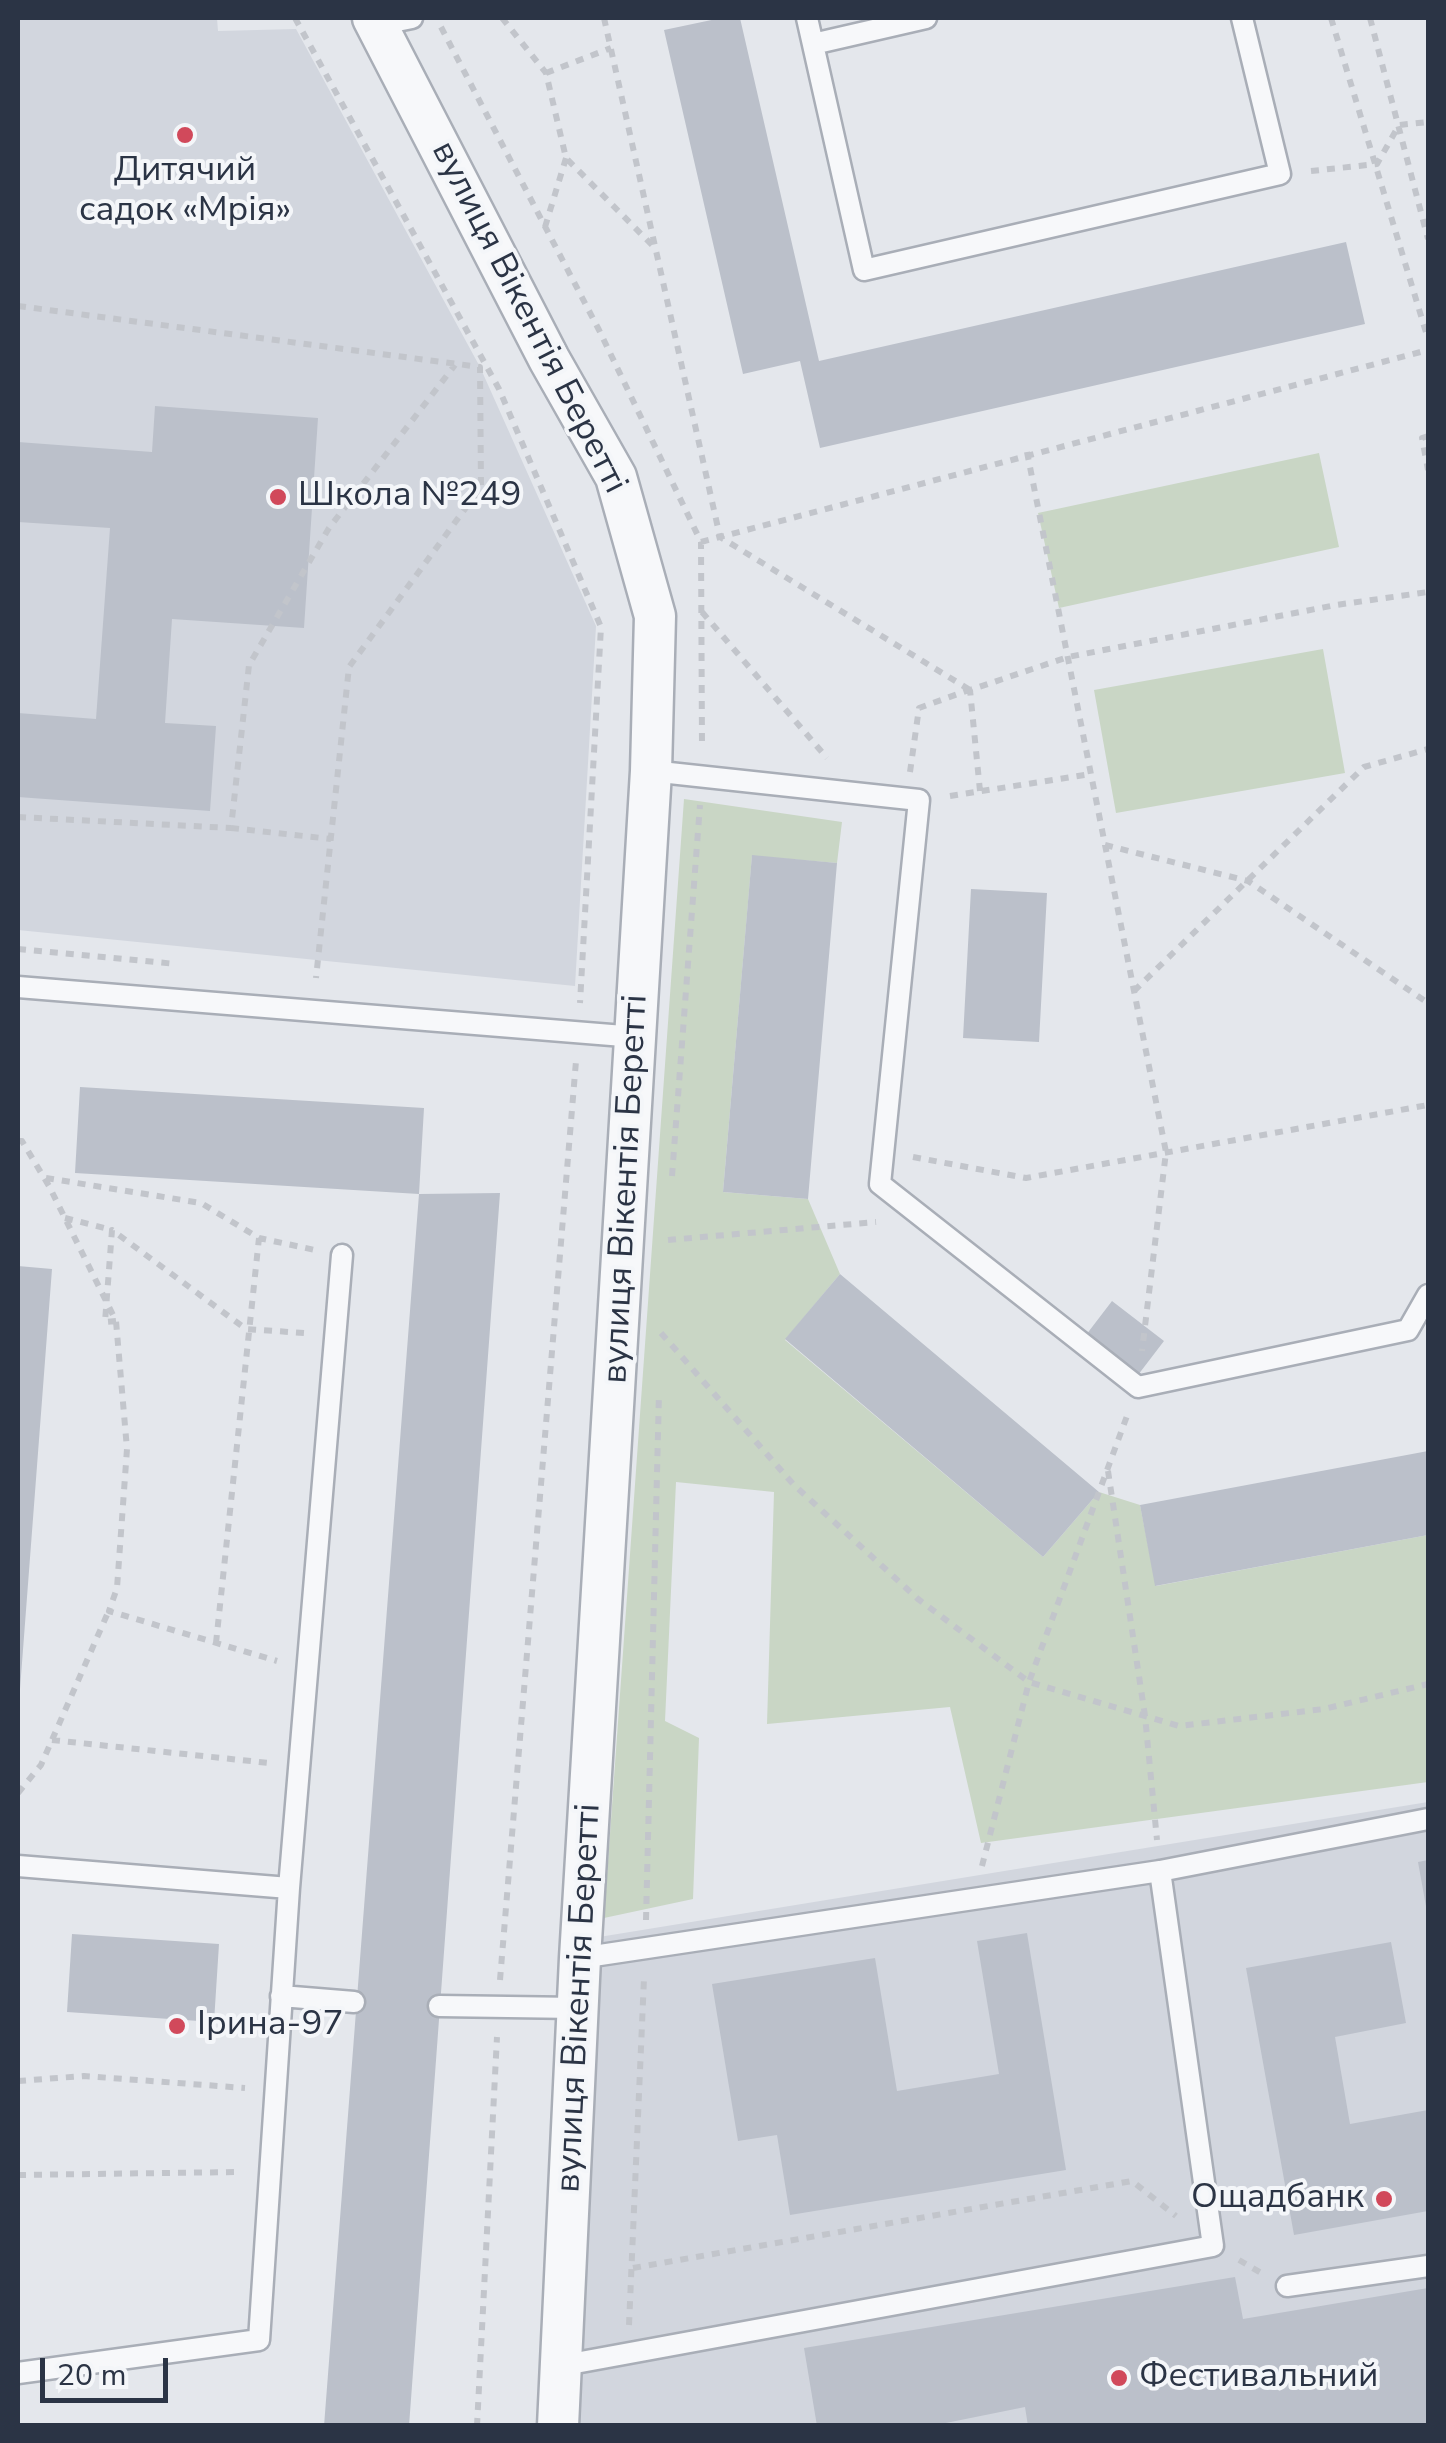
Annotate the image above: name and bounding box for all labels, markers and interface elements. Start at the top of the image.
marker: Дитячий садок «Мрія» [174,124,196,146]
street label: вулиця Вікентія Беретті [421,135,635,501]
place label: Дитячий садок «Мрія» [79,151,291,233]
place label: Школа №249 [298,476,521,518]
marker: Школа №249 [267,486,289,508]
street label: вулиця Вікентія Беретті [596,993,658,1385]
street label: вулиця Вікентія Беретті [549,1802,611,2194]
place label: Ірина-97 [197,2005,343,2047]
marker: Ірина-97 [166,2015,188,2037]
place label: Ощадбанк [1191,2178,1364,2220]
marker: Ощадбанк [1373,2188,1395,2210]
scale bar [45,2338,172,2400]
text: 20 m [57,2355,126,2396]
place label: Фестивальний [1139,2357,1378,2399]
marker: Фестивальний [1108,2367,1130,2389]

